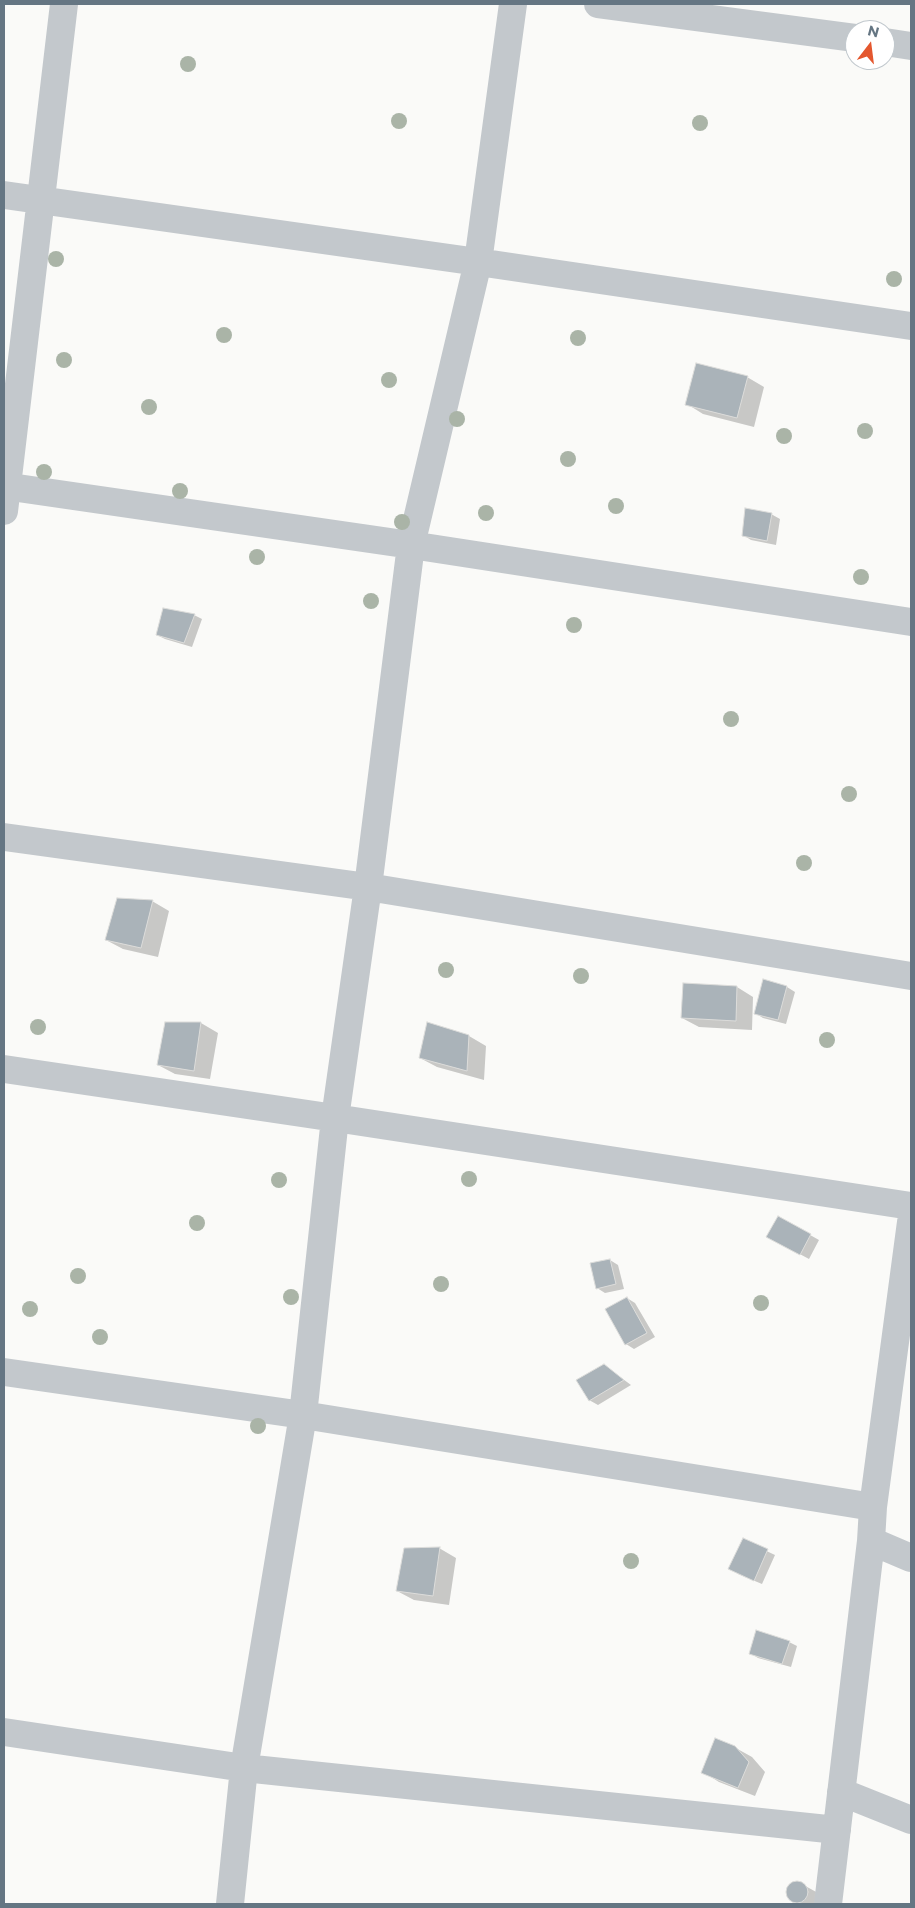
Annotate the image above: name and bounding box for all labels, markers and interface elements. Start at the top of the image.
north arrow [845,20,895,70]
text: N [866,21,881,42]

